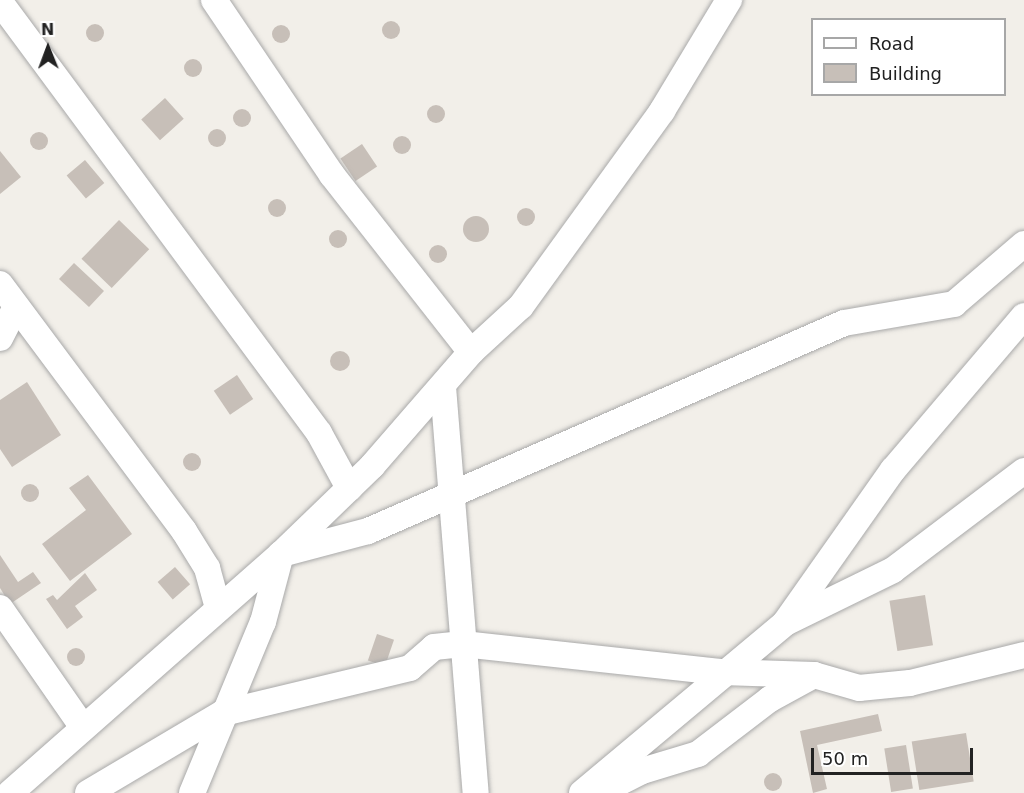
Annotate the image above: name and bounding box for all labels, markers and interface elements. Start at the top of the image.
north arrow [18,18,78,78]
legend [811,18,1006,96]
text: N [41,20,55,39]
text: Road [869,33,914,54]
text: Building [869,63,942,84]
scale bar [814,736,976,774]
text: 50 m [822,748,868,769]

